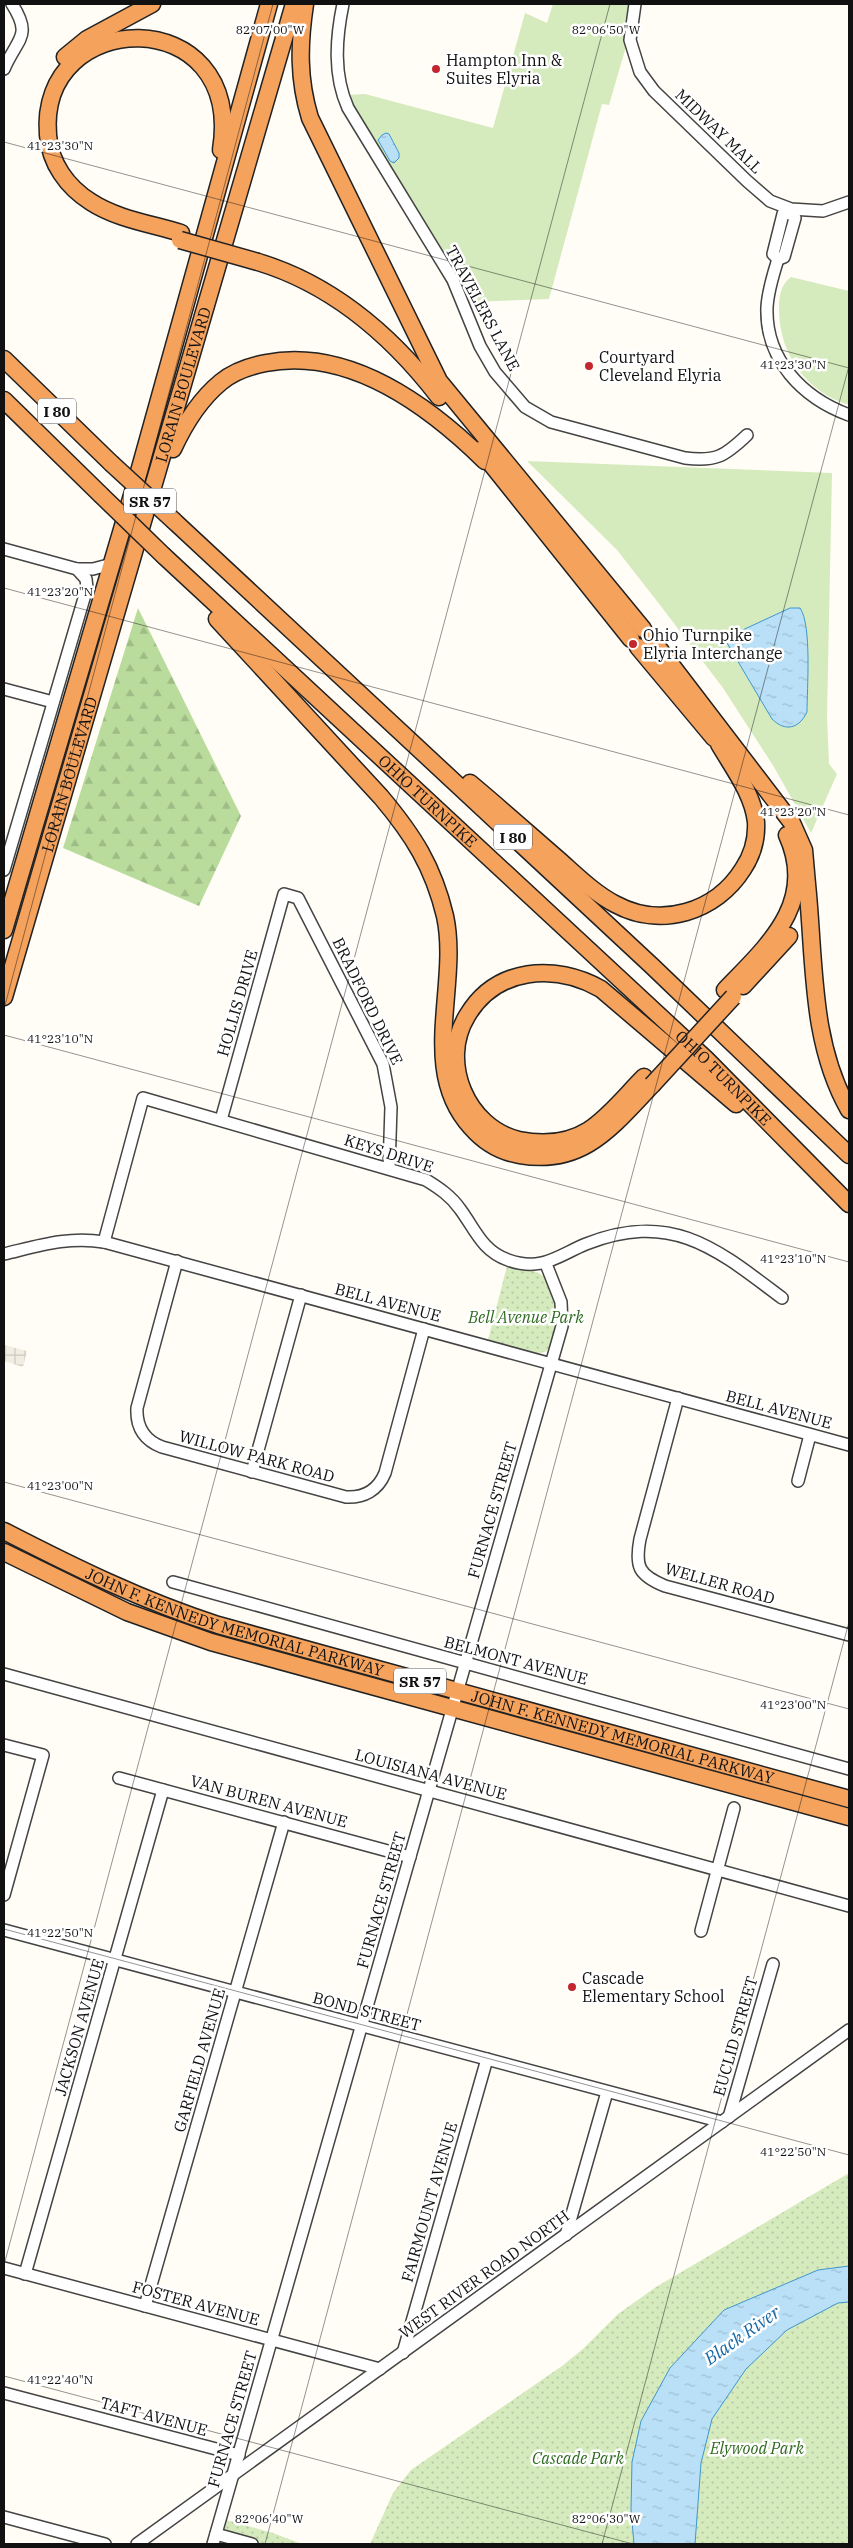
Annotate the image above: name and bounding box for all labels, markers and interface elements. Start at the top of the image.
text: 82°07'00"W [236,22,305,37]
text: 82°06'50"W [572,22,641,37]
place label: Hampton Inn & Suites Elyria [446,50,562,88]
marker: Hampton Inn & Suites Elyria [430,63,442,75]
street label: MIDWAY MALL [671,84,767,178]
text: 41°23'30"N [27,138,93,153]
street label: TRAVELERS LANE [441,242,525,374]
street label: LORAIN BOULEVARD [151,305,215,465]
place label: Courtyard Cleveland Elyria [599,347,722,385]
text: 41°23'30"N [760,357,826,372]
marker: Courtyard Cleveland Elyria [583,360,595,372]
road number: I 80 [38,398,76,424]
road number: SR 57 [124,488,176,514]
text: 41°23'20"N [27,584,93,599]
place label: Ohio Turnpike Elyria Interchange [643,625,783,663]
marker: Ohio Turnpike Elyria Interchange [627,638,639,650]
street label: LORAIN BOULEVARD [37,694,101,854]
street label: OHIO TURNPIKE [374,750,481,852]
text: 41°23'20"N [760,804,826,819]
road number: I 80 [494,824,532,850]
street label: BRADFORD DRIVE [328,934,408,1068]
street label: HOLLIS DRIVE [212,947,262,1059]
street label: OHIO TURNPIKE [671,1026,776,1130]
text: 41°23'10"N [27,1031,93,1046]
street label: KEYS DRIVE [342,1129,436,1177]
text: 41°23'10"N [760,1251,826,1266]
street label: BELL AVENUE [333,1278,443,1326]
park label: Bell Avenue Park [467,1307,584,1327]
street label: BELL AVENUE [724,1385,834,1433]
street label: WILLOW PARK ROAD [177,1426,337,1486]
street label: FURNACE STREET [463,1439,521,1581]
text: 41°23'00"N [27,1478,93,1493]
street label: WELLER ROAD [663,1558,777,1608]
street label: JOHN F. KENNEDY MEMORIAL PARKWAY [83,1563,386,1680]
street label: BELMONT AVENUE [442,1631,590,1689]
road number: SR 57 [394,1668,446,1694]
street label: JOHN F. KENNEDY MEMORIAL PARKWAY [469,1685,776,1788]
text: 41°23'00"N [760,1697,826,1712]
street label: LOUISIANA AVENUE [353,1744,509,1804]
street label: VAN BUREN AVENUE [188,1770,350,1832]
street label: FURNACE STREET [352,1829,410,1971]
text: 41°22'50"N [27,1925,93,1940]
street label: JACKSON AVENUE [50,1956,108,2098]
place label: Cascade Elementary School [582,1968,725,2006]
street label: EUCLID STREET [708,1974,762,2098]
marker: Cascade Elementary School [566,1981,578,1993]
street label: GARFIELD AVENUE [169,1986,229,2134]
street label: BOND STREET [311,1987,423,2035]
street label: FAIRMOUNT AVENUE [397,2120,461,2284]
text: 41°22'50"N [760,2144,826,2159]
street label: WEST RIVER ROAD NORTH [395,2205,573,2343]
street label: FOSTER AVENUE [130,2276,262,2330]
water label: Black River [699,2300,785,2370]
street label: FURNACE STREET [203,2348,261,2490]
text: 41°22'40"N [27,2372,93,2387]
street label: TAFT AVENUE [98,2392,210,2440]
park label: Elywood Park [709,2438,804,2458]
park label: Cascade Park [532,2448,624,2468]
text: 82°06'40"W [235,2511,304,2526]
text: 82°06'30"W [572,2511,641,2526]

